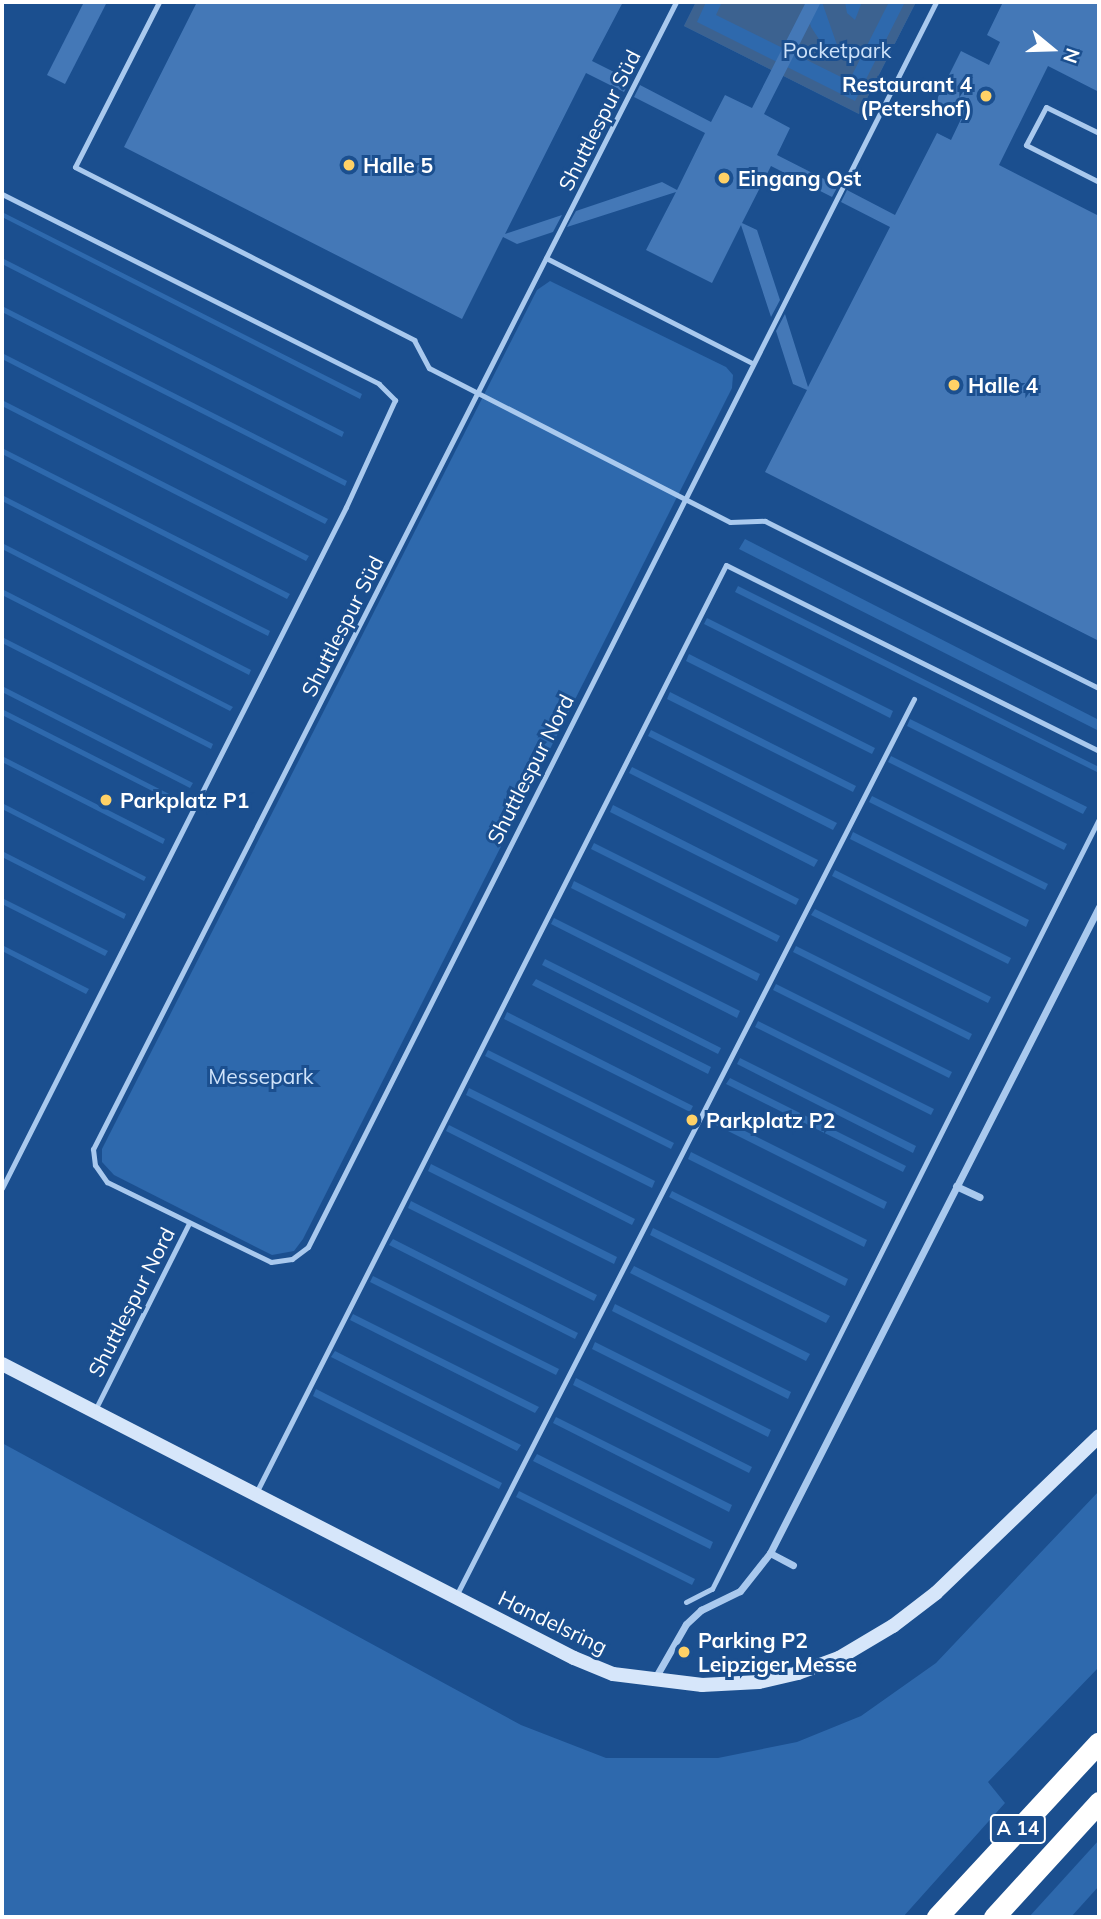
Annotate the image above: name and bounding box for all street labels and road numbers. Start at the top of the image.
street label: Shuttlespur Süd [553,45,645,195]
street label: Shuttlespur Süd [296,551,388,701]
street label: Shuttlespur Nord [481,690,579,848]
street label: Shuttlespur Nord [82,1223,180,1381]
street label: Handelsring [494,1585,612,1659]
road number: A 14 [988,1814,1048,1844]

